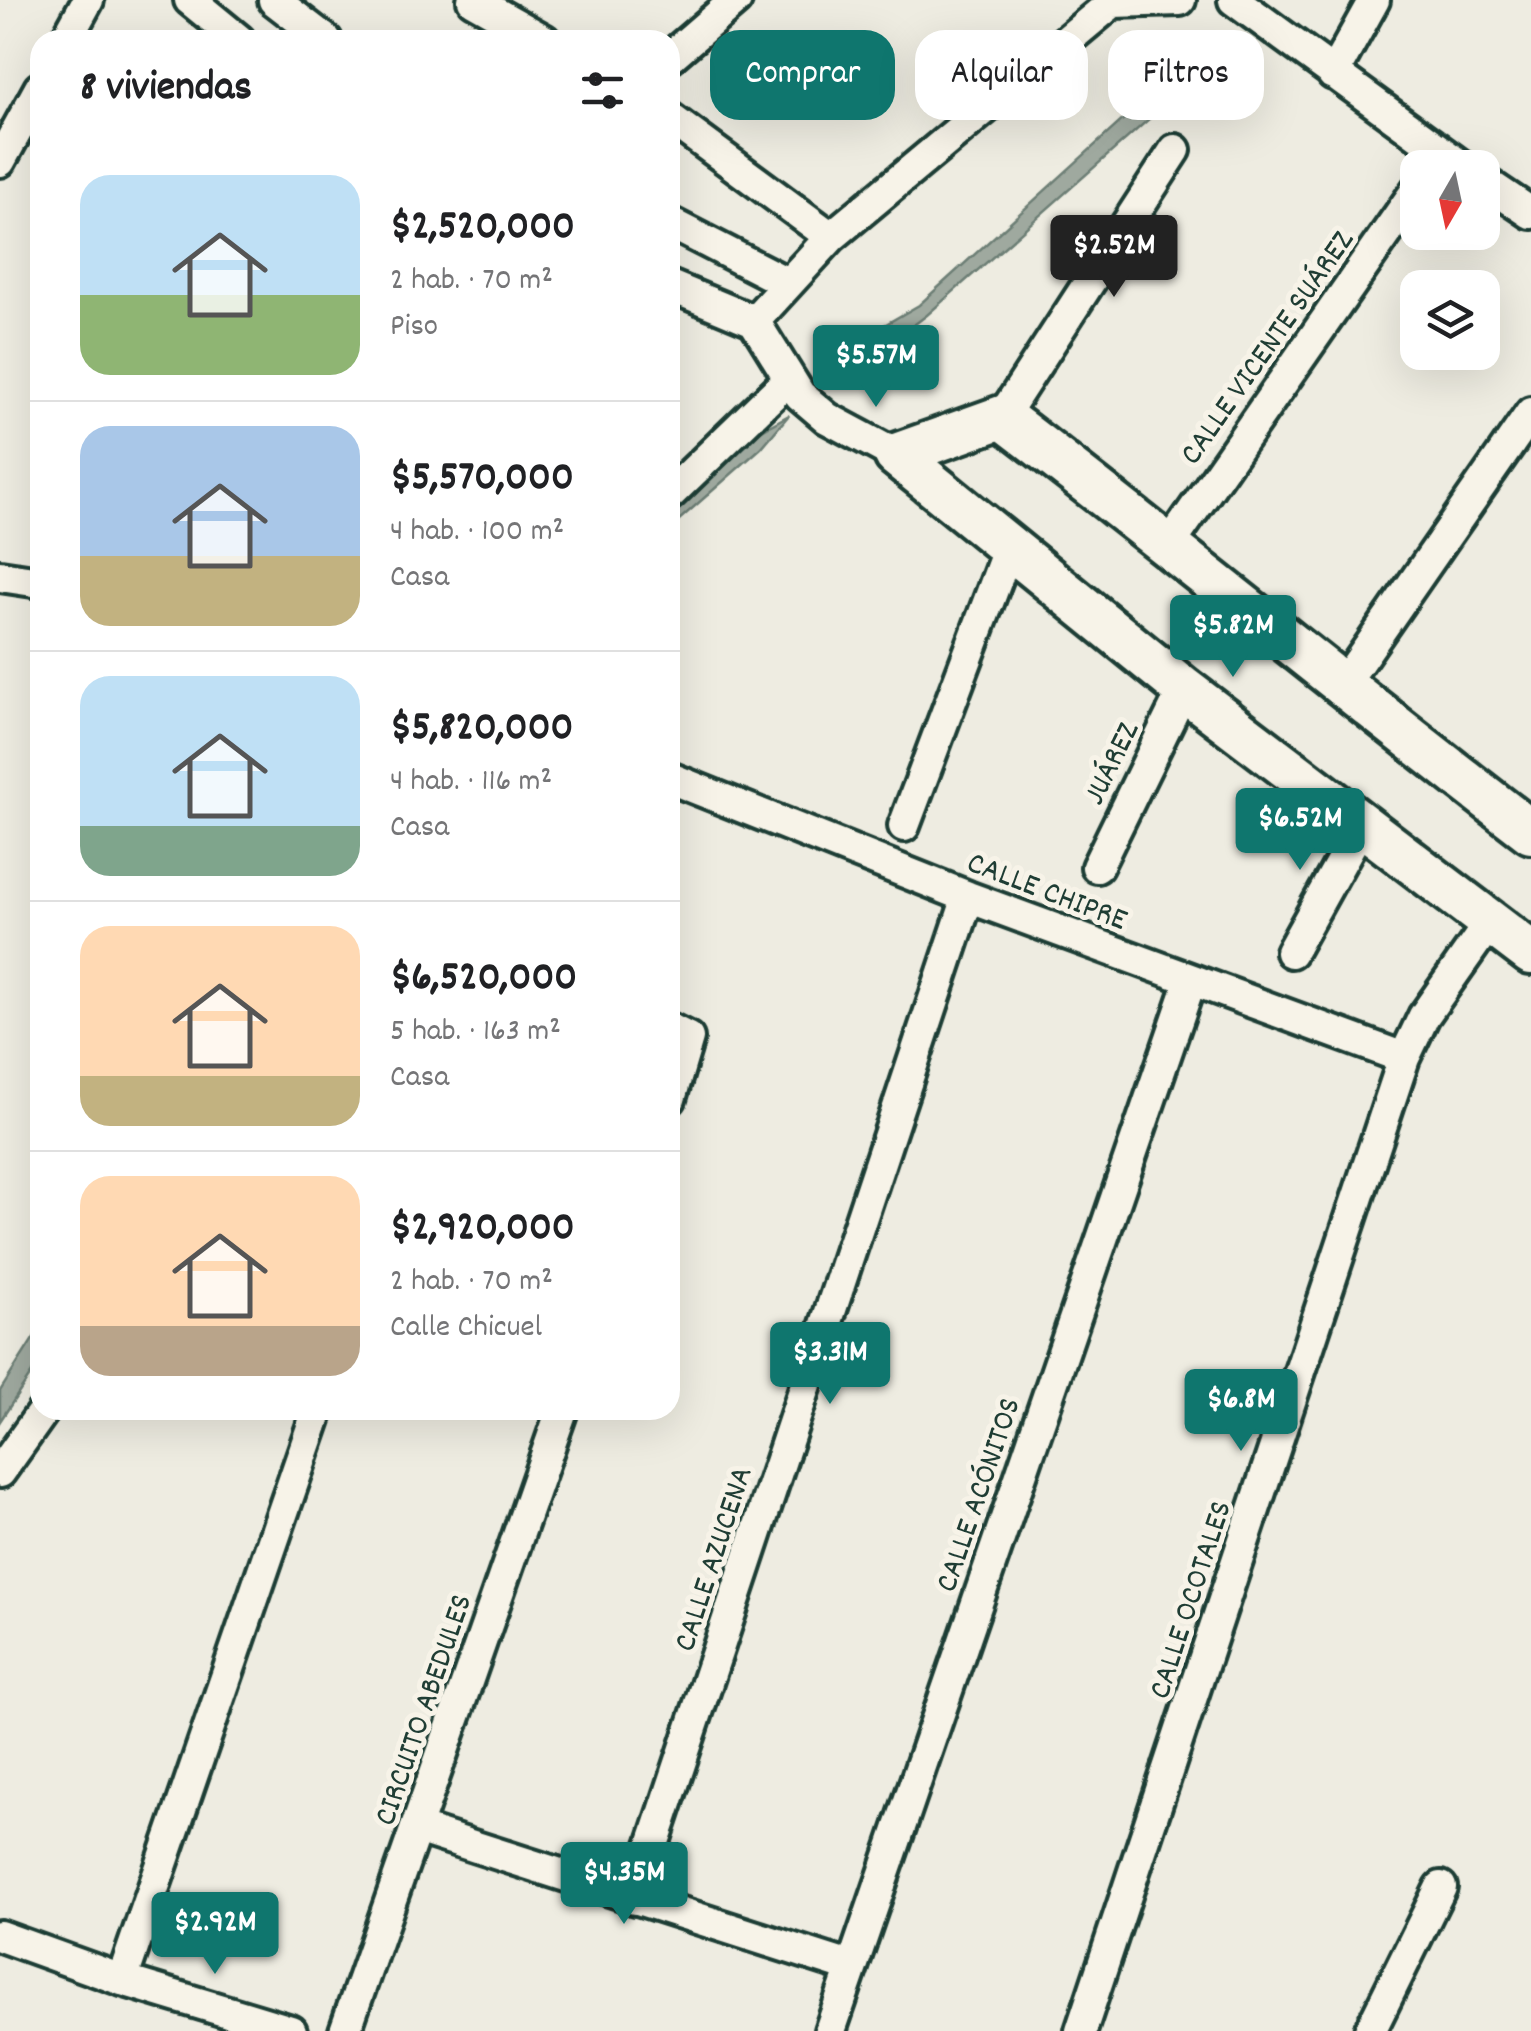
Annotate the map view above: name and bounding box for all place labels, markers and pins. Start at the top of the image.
pin: $2.52M [1033,215,1195,300]
pin: $5.57M [795,325,957,410]
pin: $5.82M [1152,595,1314,680]
pin: $6.52M [1219,788,1381,873]
pin: $3.31M [749,1322,911,1407]
pin: $6.8M [1171,1369,1311,1454]
pin: $4.35M [543,1842,705,1927]
pin: $2.92M [134,1892,296,1977]

